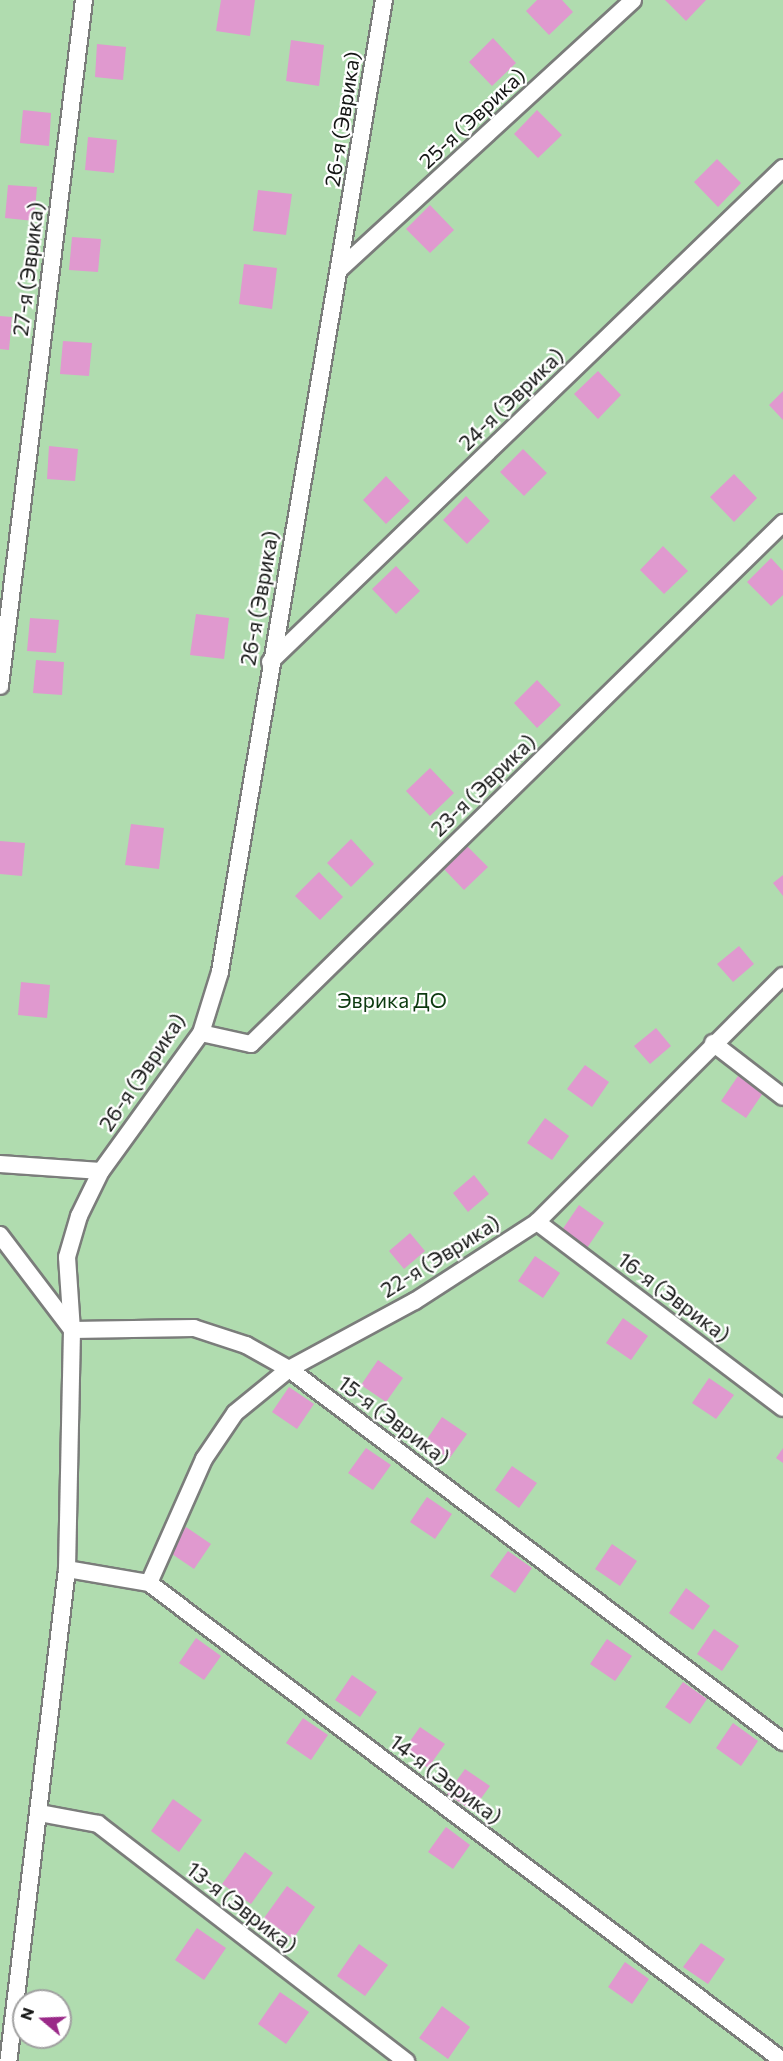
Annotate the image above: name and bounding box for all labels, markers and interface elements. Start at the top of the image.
street label: 26-я (Эврика) [319,50,365,188]
street label: 25-я (Эврика) [414,62,530,174]
street label: 27-я (Эврика) [7,201,49,337]
street label: 24-я (Эврика) [453,343,569,455]
street label: 26-я (Эврика) [235,529,283,667]
street label: 23-я (Эврика) [425,729,541,841]
park label: Эврика ДО [337,987,447,1013]
street label: 26-я (Эврика) [93,1008,191,1136]
street label: 22-я (Эврика) [376,1209,504,1303]
street label: 16-я (Эврика) [613,1247,735,1347]
street label: 15-я (Эврика) [333,1370,455,1470]
street label: 14-я (Эврика) [385,1729,507,1829]
street label: 13-я (Эврика) [182,1856,302,1958]
north arrow [12,1989,72,2049]
text: N [15,2005,37,2022]

